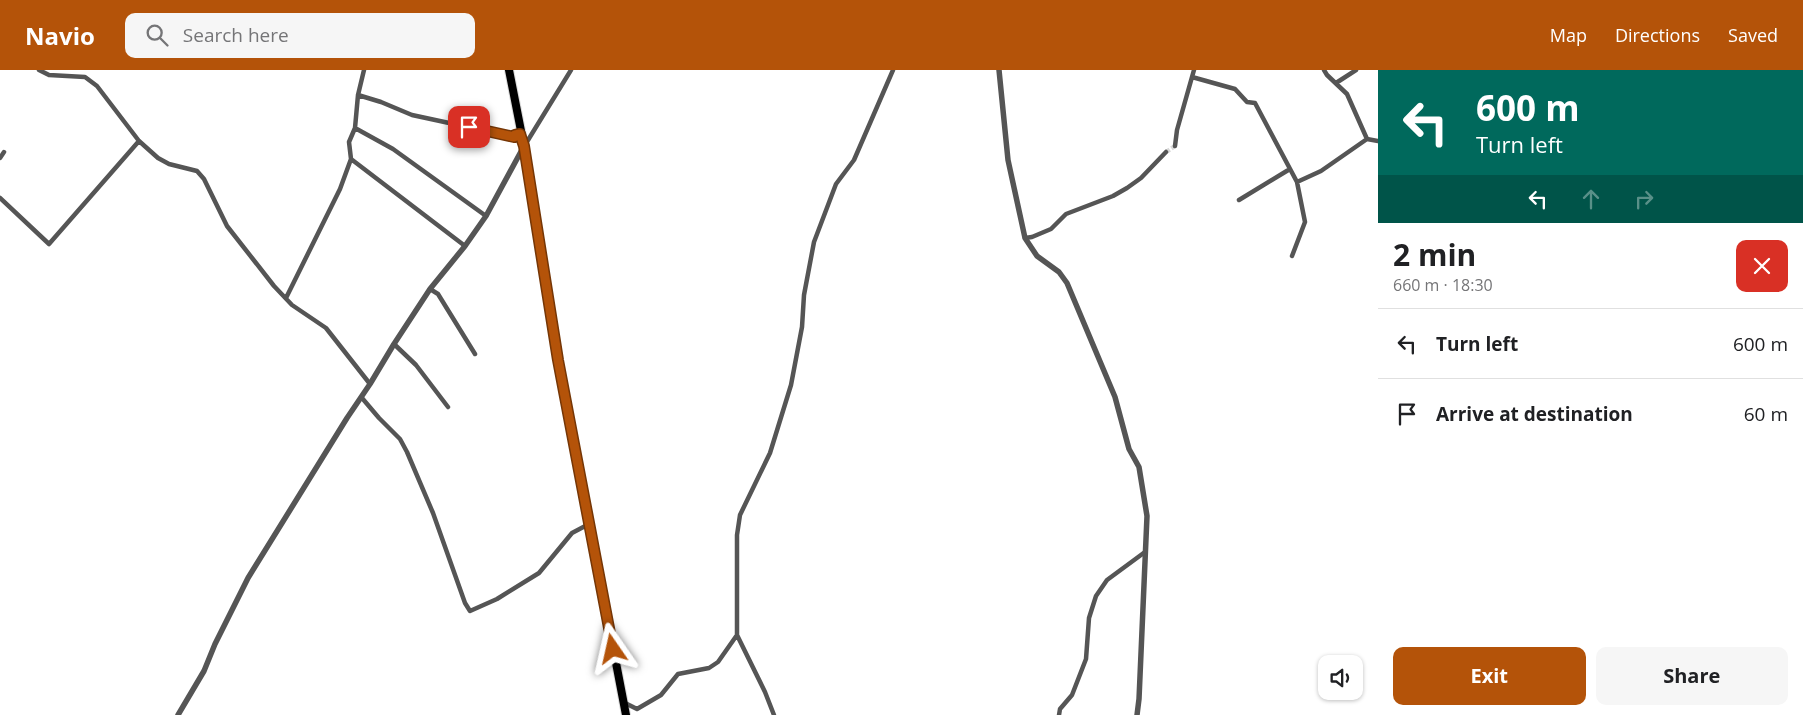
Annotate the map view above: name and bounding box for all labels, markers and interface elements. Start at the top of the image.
search box [125,13,475,58]
text: Navio [25,19,95,52]
icon: search [143,21,171,49]
text: Search here [183,22,289,48]
text: Map [1550,23,1587,47]
text: Directions [1615,23,1700,47]
text: Saved [1728,23,1778,47]
text: 600 m [1476,84,1580,131]
icon: left [1393,90,1458,155]
pin [448,106,490,148]
icon: arrive [455,113,483,141]
text: Turn left [1476,129,1563,159]
icon: left [1524,185,1552,213]
icon: ahead [1577,185,1605,213]
icon: right [1630,185,1658,213]
text: 2 min [1393,234,1476,275]
button: close [1736,240,1788,292]
text: 660 m · 18:30 [1393,274,1493,296]
icon: left [1393,330,1421,358]
text: Turn left [1436,331,1518,357]
text: 600 m [1733,331,1788,357]
icon: arrive [1393,400,1421,428]
text: Arrive at destination [1436,401,1633,427]
text: 60 m [1744,401,1788,427]
position arrow [586,622,638,674]
button: Exit [1393,647,1586,705]
button: Share [1596,647,1788,705]
map controls [1318,655,1363,700]
button: sound [1318,655,1363,700]

